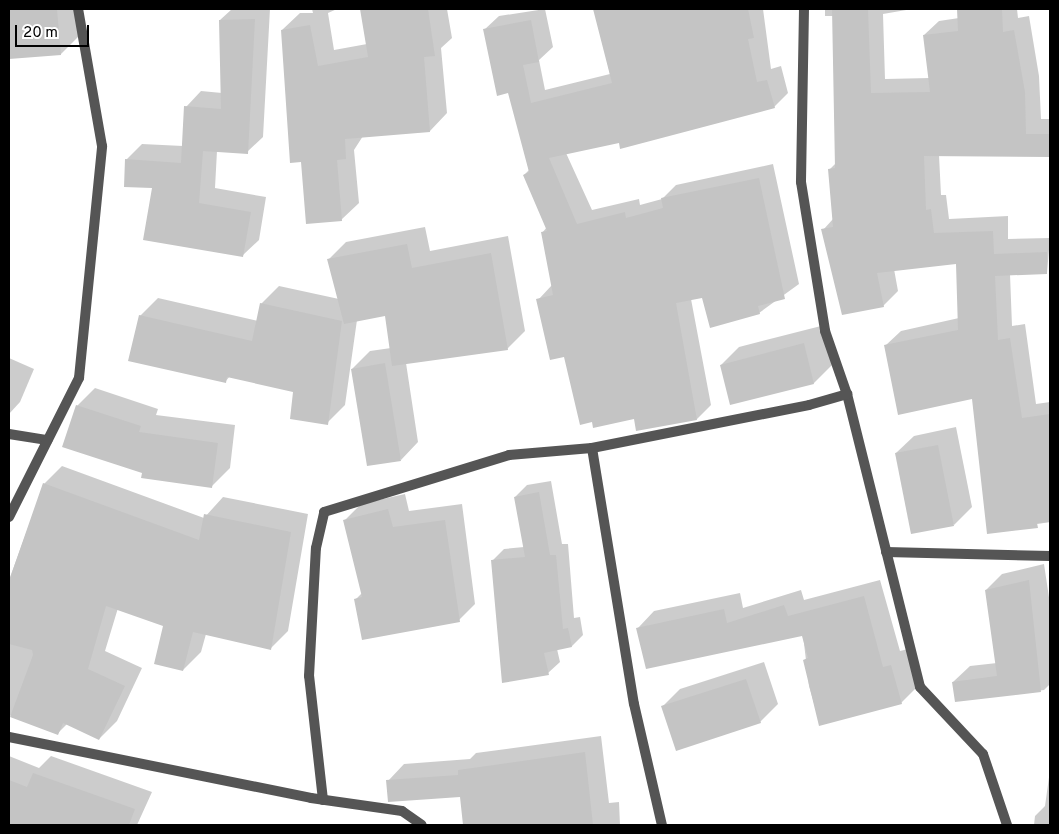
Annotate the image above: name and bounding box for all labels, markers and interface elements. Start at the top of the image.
scale bar [18,15,91,47]
text: 20 m [23,24,58,43]

